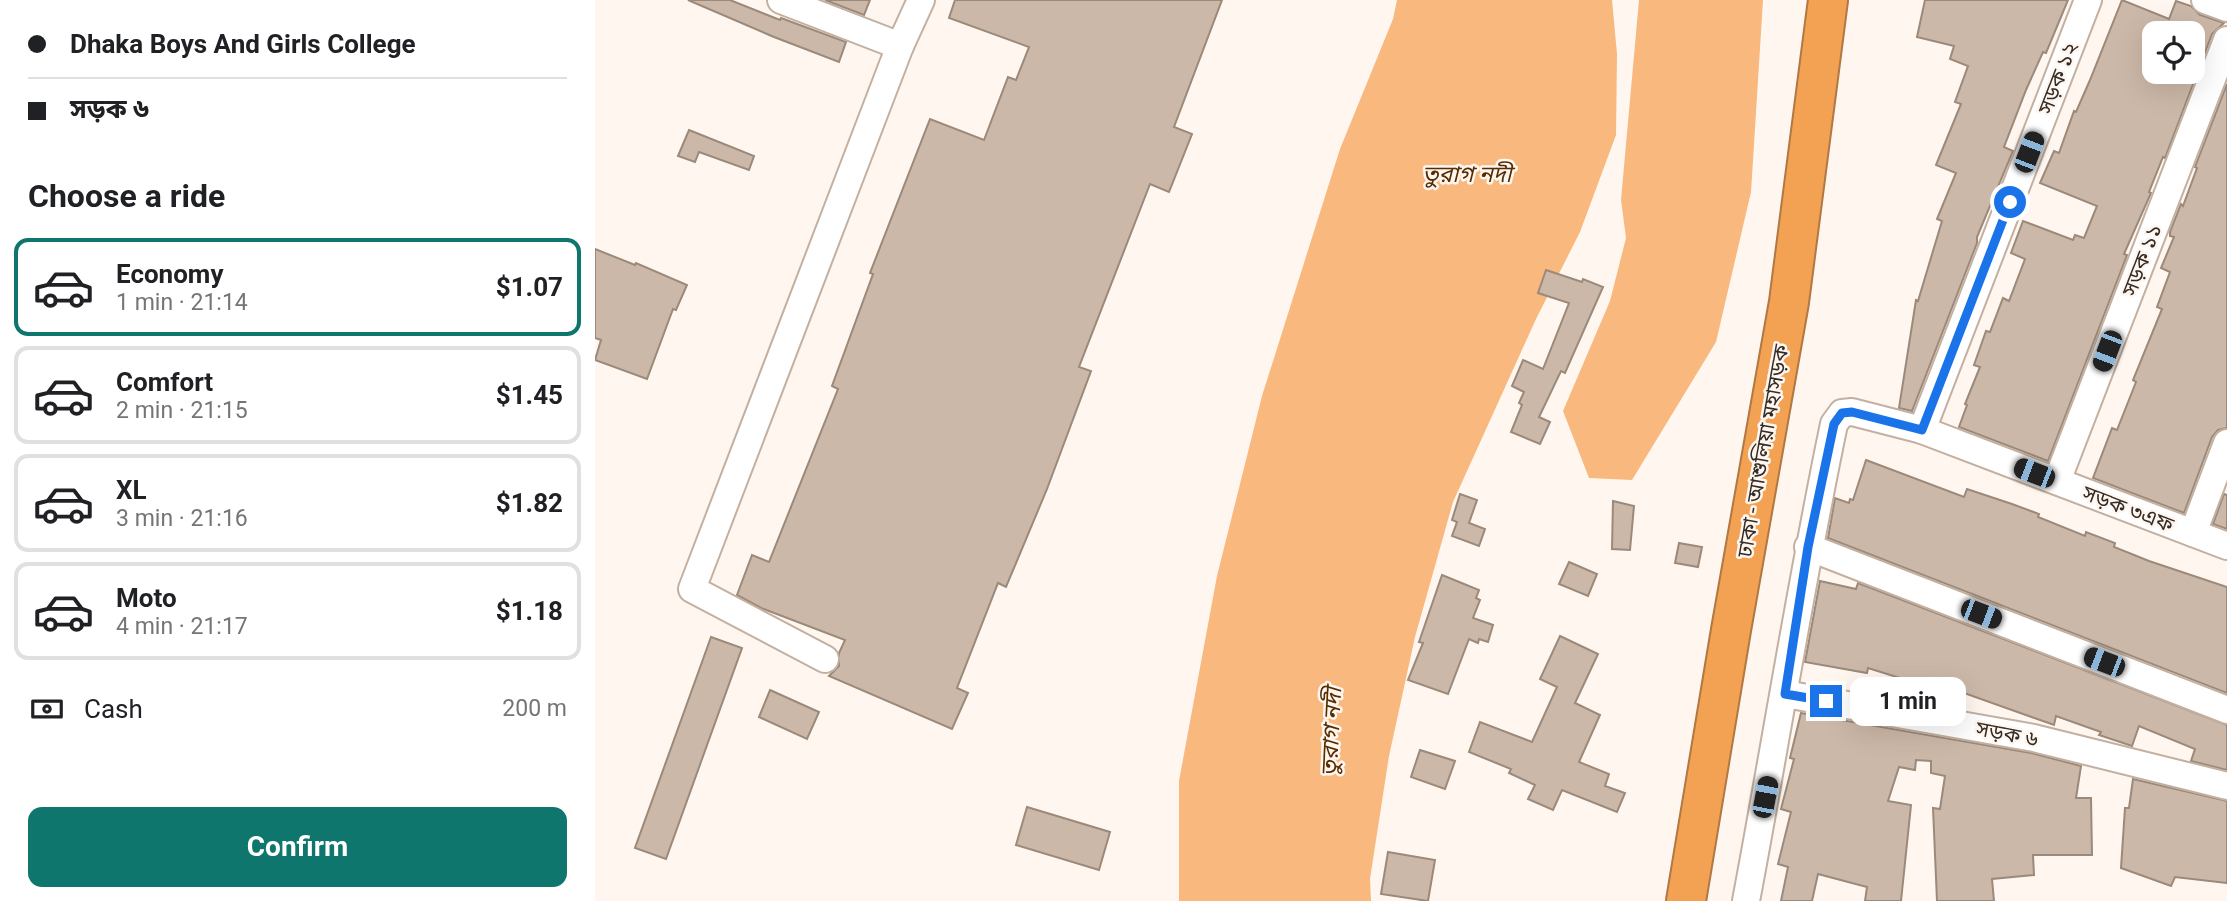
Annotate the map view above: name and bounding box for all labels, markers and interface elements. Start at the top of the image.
map controls [2142,21,2205,84]
button: locate [2142,21,2205,84]
text: Dhaka Boys And Girls College [70,29,416,59]
street label: সড়ক ১২ [2033,38,2083,118]
text: সড়ক ৬ [70,94,149,124]
car [2012,129,2047,175]
water label: তুরাগ নদী [1422,161,1516,188]
text: Choose a ride [28,177,225,215]
route start [1994,186,2026,218]
street label: সড়ক ১১ [2117,221,2167,300]
icon: car [32,256,95,319]
text: Economy [116,259,223,289]
text: $1.07 [496,272,563,302]
text: 1 min · 21:14 [116,289,248,316]
car [2090,328,2125,374]
street label: ঢাকা - আশুলিয়া মহাসড়ক [1732,342,1794,560]
icon: car [32,364,95,427]
text: Comfort [116,367,213,397]
text: $1.45 [496,380,563,410]
text: 2 min · 21:15 [116,397,248,424]
car [2011,456,2058,490]
icon: car [32,472,95,535]
text: XL [116,475,147,505]
street label: সড়ক ৩এফ [2078,480,2177,537]
text: $1.82 [496,488,563,518]
text: 3 min · 21:16 [116,505,248,532]
icon: car [32,580,95,643]
text: Moto [116,583,177,613]
text: $1.18 [496,596,563,626]
car [1958,597,2005,631]
text: 4 min · 21:17 [116,613,248,640]
car [2081,645,2128,679]
callout: 1 min [1851,676,1966,726]
water label: তুরাগ নদী [1316,683,1348,777]
route end [1810,685,1842,717]
text: 1 min [1879,688,1937,715]
icon: cash [28,690,66,728]
text: Cash [84,694,143,724]
text: 200 m [502,695,567,722]
street label: সড়ক ৬ [1973,716,2040,752]
car [1751,774,1780,820]
button: Confirm [28,807,567,887]

